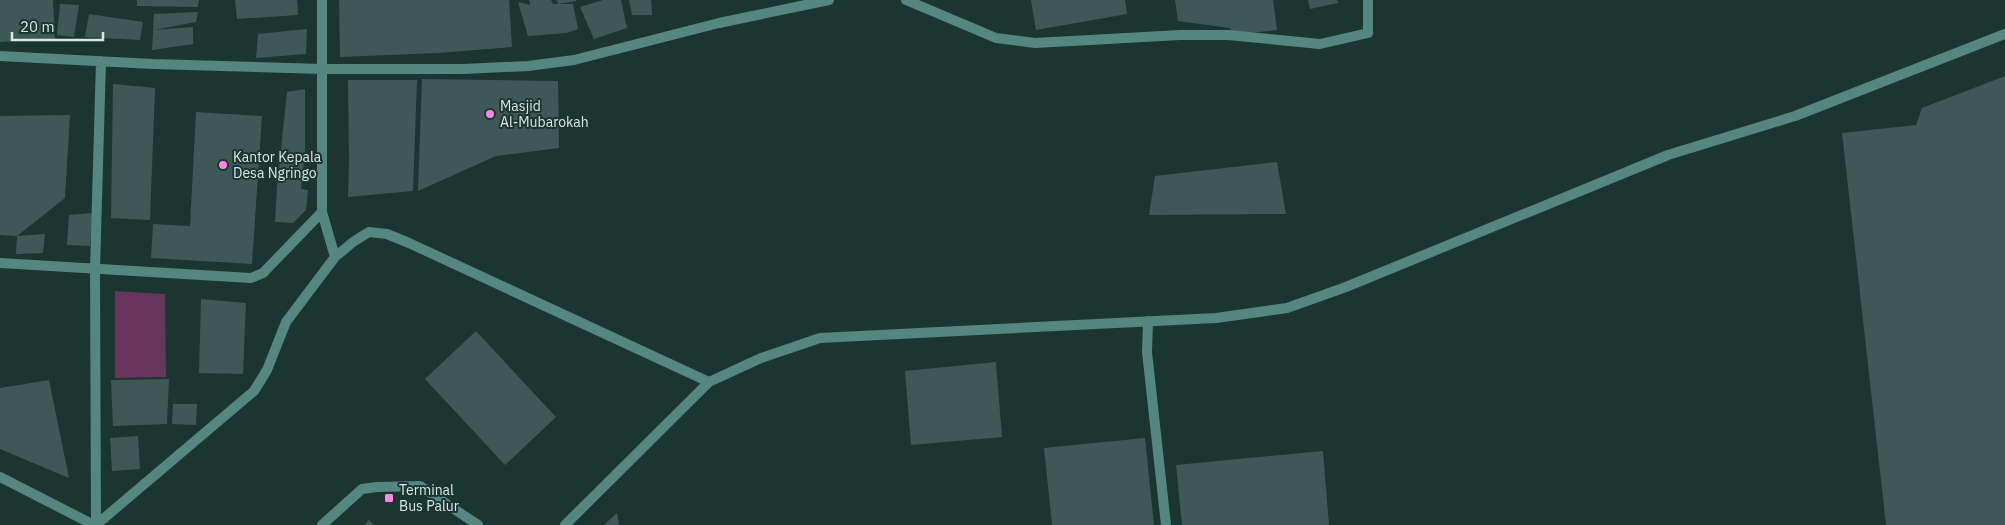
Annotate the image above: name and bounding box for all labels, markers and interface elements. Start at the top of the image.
scale bar [12,10,104,42]
text: 20 m [20,17,55,36]
place label: Masjid Al-Mubarokah [500,97,589,131]
marker: Masjid Al-Mubarokah [484,108,496,120]
place label: Kantor Kepala Desa Ngringo [233,148,322,182]
marker: Kantor Kepala Desa Ngringo [217,159,229,171]
place label: Terminal Bus Palur [399,481,459,515]
marker: Terminal Bus Palur [383,492,395,504]

